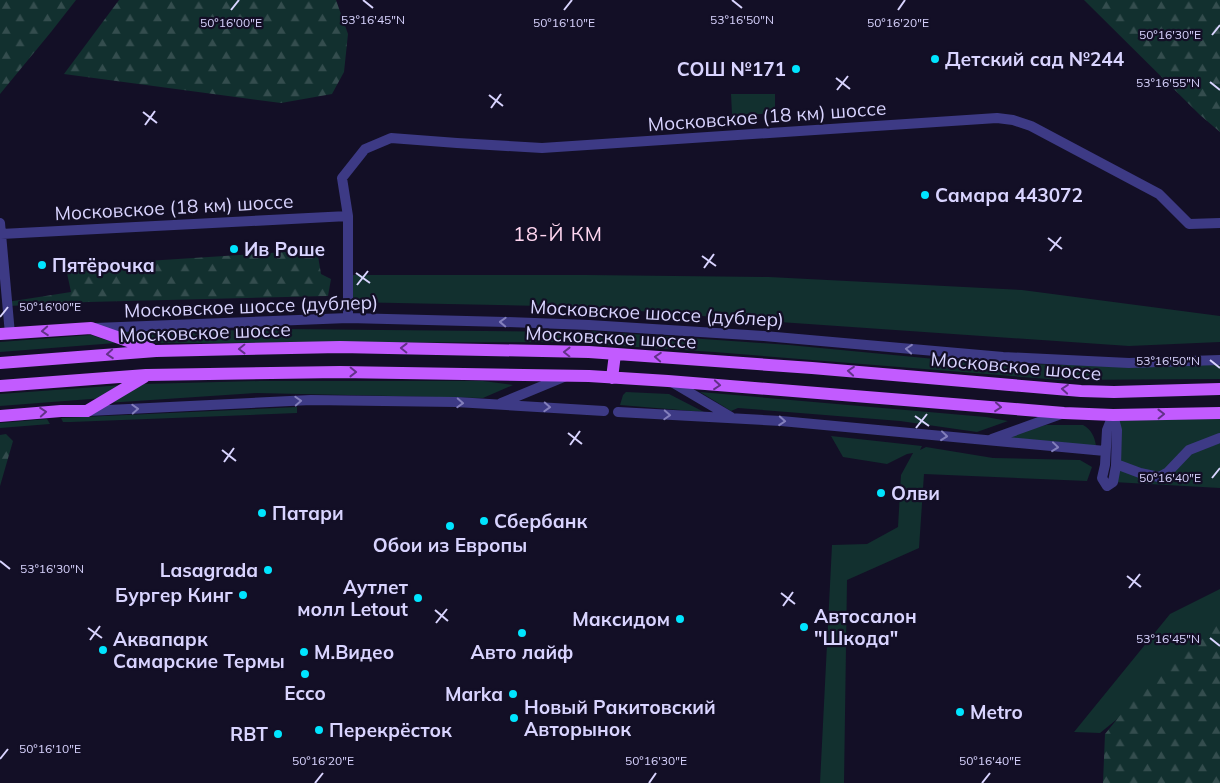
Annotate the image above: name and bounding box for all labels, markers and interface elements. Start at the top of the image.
text: 53°16'45"N [341,12,405,27]
text: 53°16'50"N [710,12,774,27]
text: 50°16'00"E [200,15,262,30]
text: 50°16'10"E [533,15,595,30]
text: 50°16'20"E [867,15,929,30]
text: 50°16'30"E [1139,27,1201,42]
place label: Детский сад №244 [945,47,1125,71]
marker: Детский сад №244 [929,53,941,65]
place label: СОШ №171 [677,57,786,81]
marker: СОШ №171 [790,63,802,75]
text: 53°16'55"N [1136,75,1200,90]
street label: Московское (18 км) шоссе [647,96,887,136]
place label: Самара 443072 [935,183,1083,207]
street label: Московское (18 км) шоссе [54,189,294,225]
marker: Самара 443072 [919,189,931,201]
district label: 18-Й КМ [513,221,603,246]
place label: Ив Роше [244,237,325,261]
marker: Ив Роше [228,243,240,255]
place label: Пятёрочка [52,253,155,277]
marker: Пятёрочка [36,259,48,271]
street label: Московское шоссе (дублер) [124,290,378,322]
street label: Московское шоссе (дублер) [529,294,785,332]
text: 50°16'00"E [19,299,81,314]
street label: Московское шоссе [119,317,291,347]
one-way arrow [499,317,506,327]
street label: Московское шоссе [525,321,697,353]
one-way arrow [41,325,49,336]
one-way arrow [400,343,408,354]
one-way arrow [905,343,913,354]
one-way arrow [237,344,245,354]
one-way arrow [562,346,570,357]
street label: Московское шоссе [930,347,1102,385]
one-way arrow [106,349,114,360]
one-way arrow [654,351,662,362]
text: 53°16'50"N [1136,353,1200,368]
one-way arrow [846,366,854,377]
one-way arrow [349,367,357,377]
one-way arrow [713,379,721,390]
one-way arrow [1061,384,1069,395]
one-way arrow [294,395,302,406]
one-way arrow [456,397,464,408]
one-way arrow [543,402,551,413]
one-way arrow [994,402,1002,413]
one-way arrow [132,403,140,414]
one-way arrow [40,407,48,418]
one-way arrow [663,409,671,420]
one-way arrow [1158,409,1166,419]
one-way arrow [779,416,787,427]
one-way arrow [940,430,948,441]
one-way arrow [1051,441,1059,452]
text: 50°16'40"E [1139,470,1201,485]
place label: Олви [891,481,940,505]
marker: Олви [875,487,887,499]
place label: Патари [272,501,344,525]
marker: Патари [256,507,268,519]
place label: Сбербанк [494,509,588,533]
marker: Сбербанк [478,515,490,527]
marker: Обои из Европы [444,520,456,532]
place label: Обои из Европы [373,533,527,557]
place label: Lasagrada [160,558,258,582]
text: 53°16'30"N [20,561,84,576]
marker: Lasagrada [262,564,274,576]
place label: Аутлет молл Letout [297,575,409,621]
place label: Бургер Кинг [115,583,233,607]
marker: Бургер Кинг [237,589,249,601]
marker: Аутлет молл Letout [412,592,424,604]
place label: Автосалон "Шкода" [814,604,917,650]
place label: Максидом [572,607,670,631]
marker: Максидом [674,613,686,625]
marker: Автосалон "Шкода" [798,621,810,633]
place label: Аквапарк Самарские Термы [113,627,285,673]
marker: Авто лайф [516,627,528,639]
text: 53°16'45"N [1136,631,1200,646]
place label: М.Видео [314,640,394,664]
place label: Авто лайф [471,640,573,664]
marker: Аквапарк Самарские Термы [97,644,109,656]
marker: М.Видео [298,646,310,658]
marker: Ecco [299,668,311,680]
place label: Ecco [284,681,326,705]
place label: Marka [445,682,503,706]
marker: Marka [507,688,519,700]
place label: Новый Ракитовский Авторынок [524,695,716,741]
place label: Metro [970,700,1023,724]
marker: Metro [954,706,966,718]
marker: Новый Ракитовский Авторынок [508,712,520,724]
place label: Перекрёсток [329,718,452,742]
place label: RBT [230,722,268,746]
marker: Перекрёсток [313,724,325,736]
marker: RBT [272,728,284,740]
text: 50°16'10"E [19,741,81,756]
text: 50°16'20"E [292,753,354,768]
text: 50°16'30"E [625,753,687,768]
text: 50°16'40"E [959,753,1021,768]

